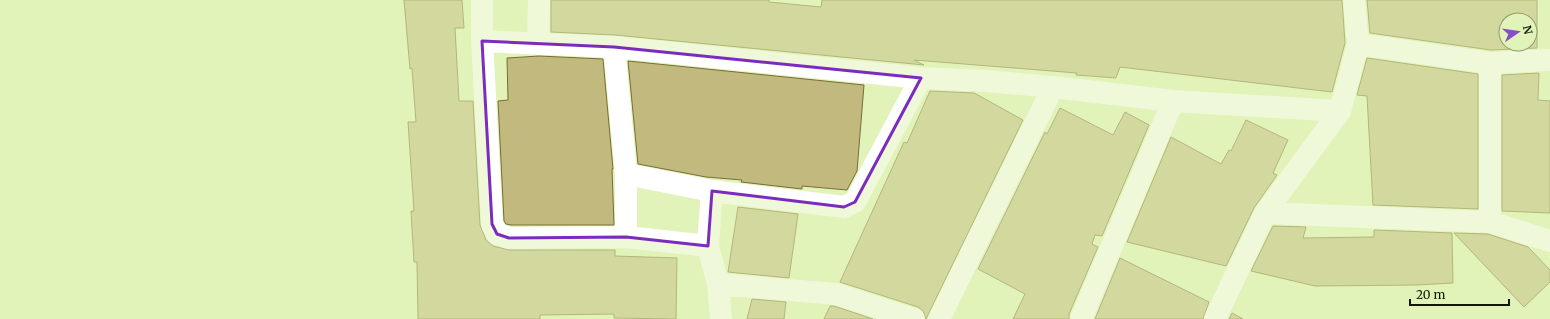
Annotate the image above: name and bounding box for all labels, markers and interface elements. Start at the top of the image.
north arrow [1498,12,1538,52]
text: N [1520,24,1536,36]
scale bar [1410,281,1509,307]
text: 20 m [1416,287,1445,302]

